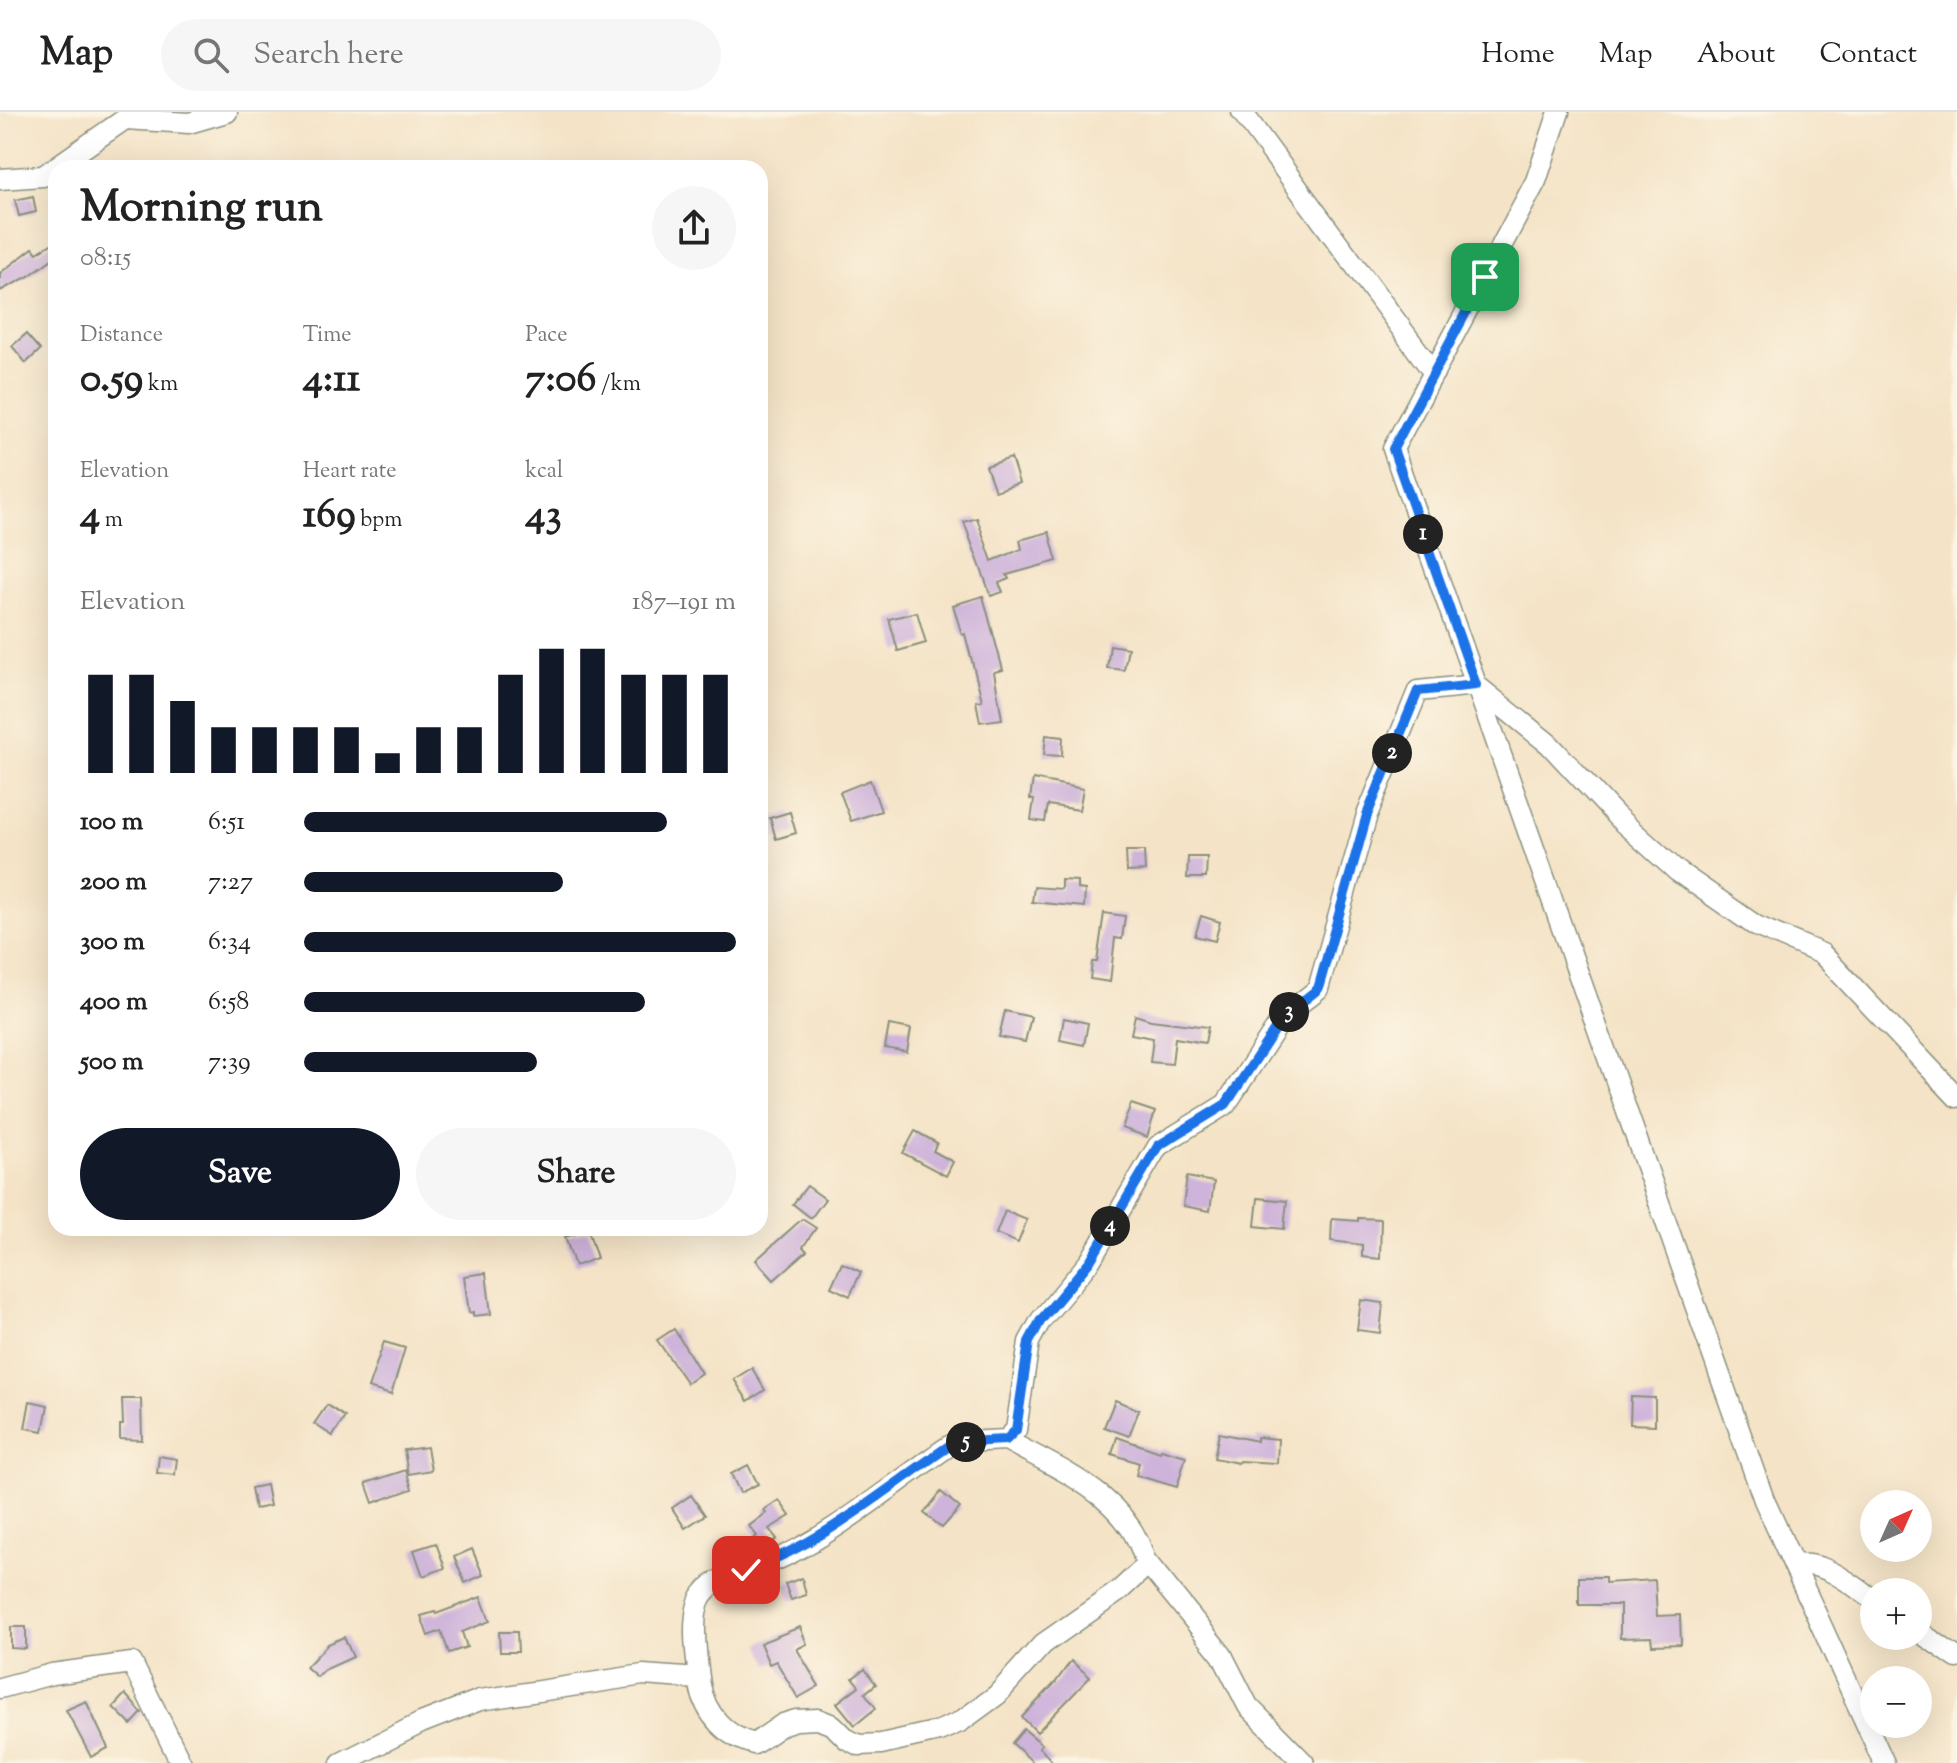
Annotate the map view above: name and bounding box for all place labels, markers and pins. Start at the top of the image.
pin [1451,243,1519,311]
pin: 1 [1403,514,1443,554]
pin: 2 [1372,733,1412,773]
pin: 3 [1269,992,1309,1032]
pin: 4 [1090,1206,1130,1246]
pin: 5 [946,1422,986,1462]
pin [712,1536,780,1604]

